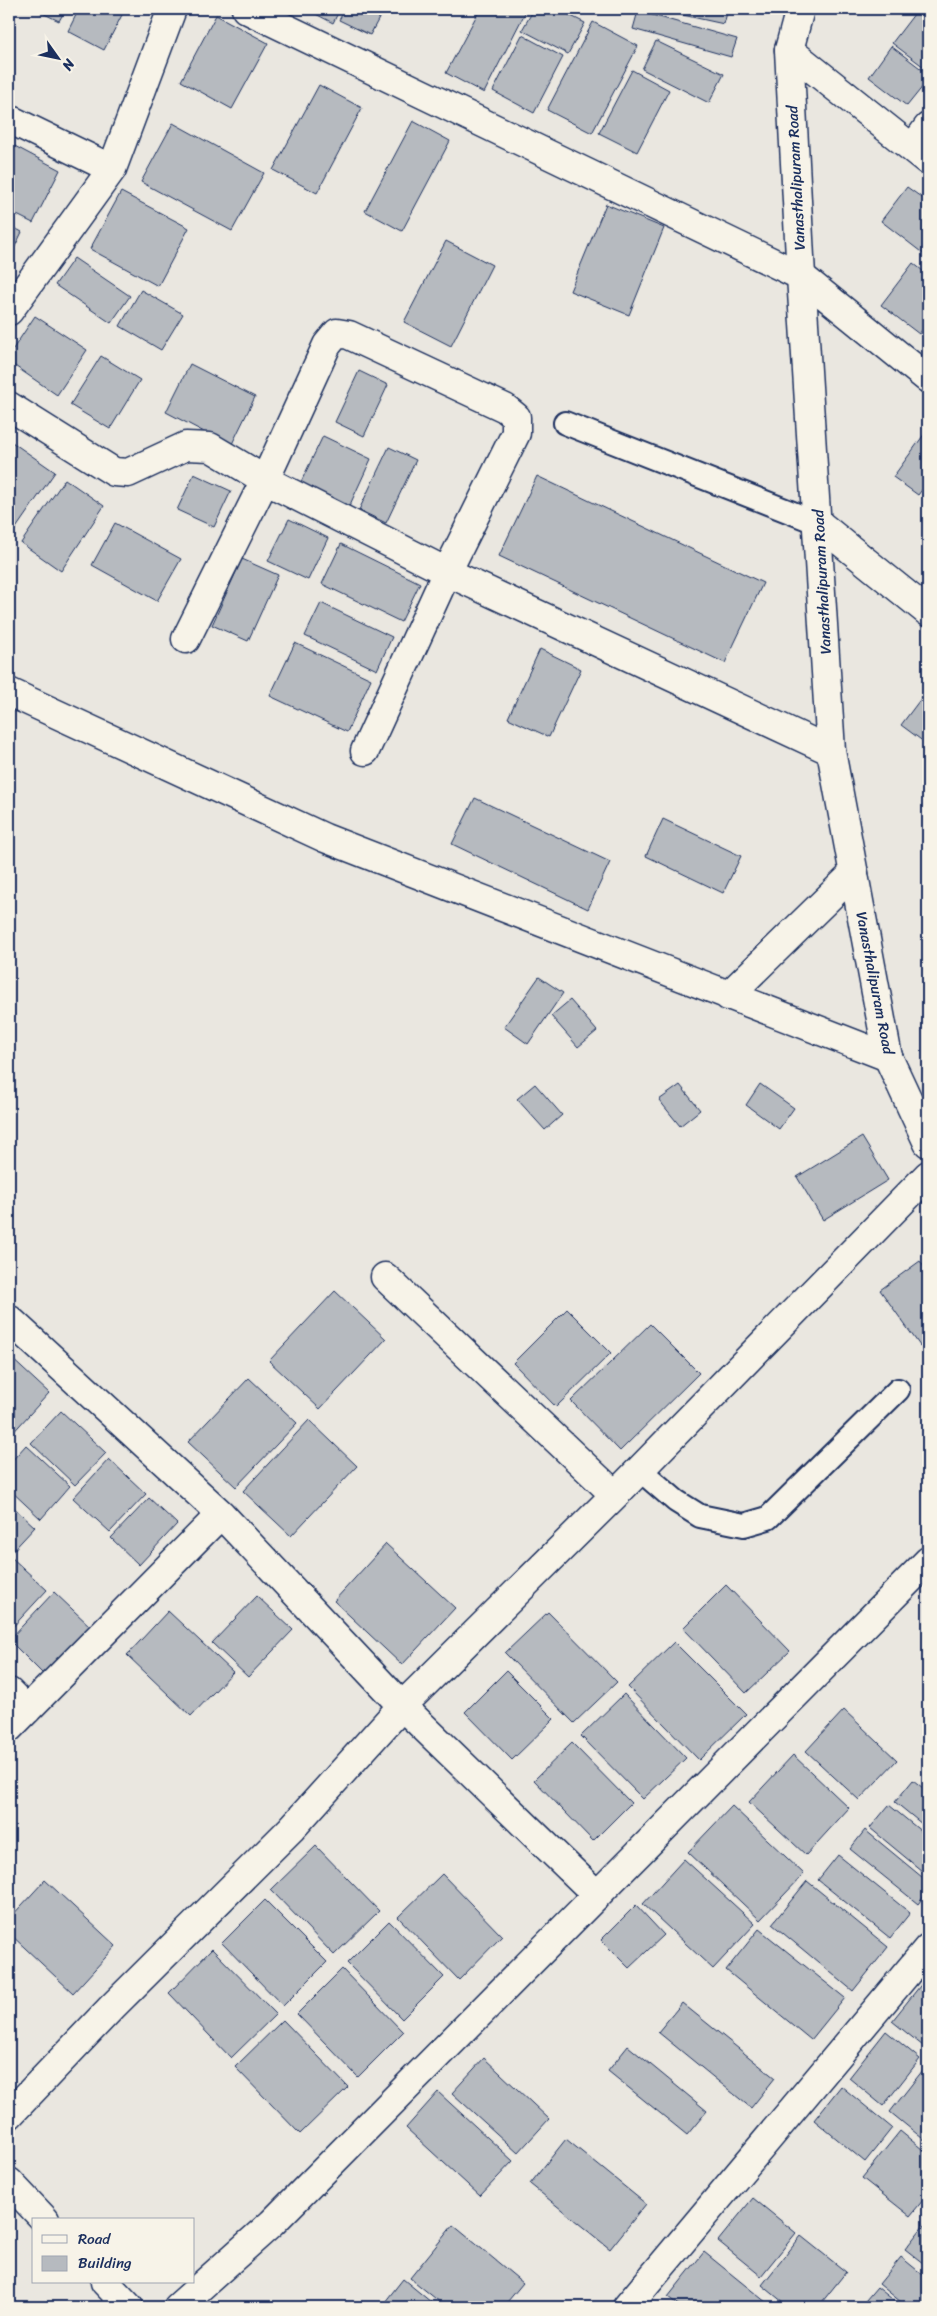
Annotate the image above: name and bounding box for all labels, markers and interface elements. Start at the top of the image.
north arrow [32,32,82,82]
text: N [55,53,82,76]
street label: Vanasthalipuram Road [779,104,813,251]
street label: Vanasthalipuram Road [805,508,839,655]
street label: Vanasthalipuram Road [848,909,902,1058]
legend [32,2218,195,2284]
text: Road [78,2226,111,2252]
text: Building [78,2250,132,2276]

